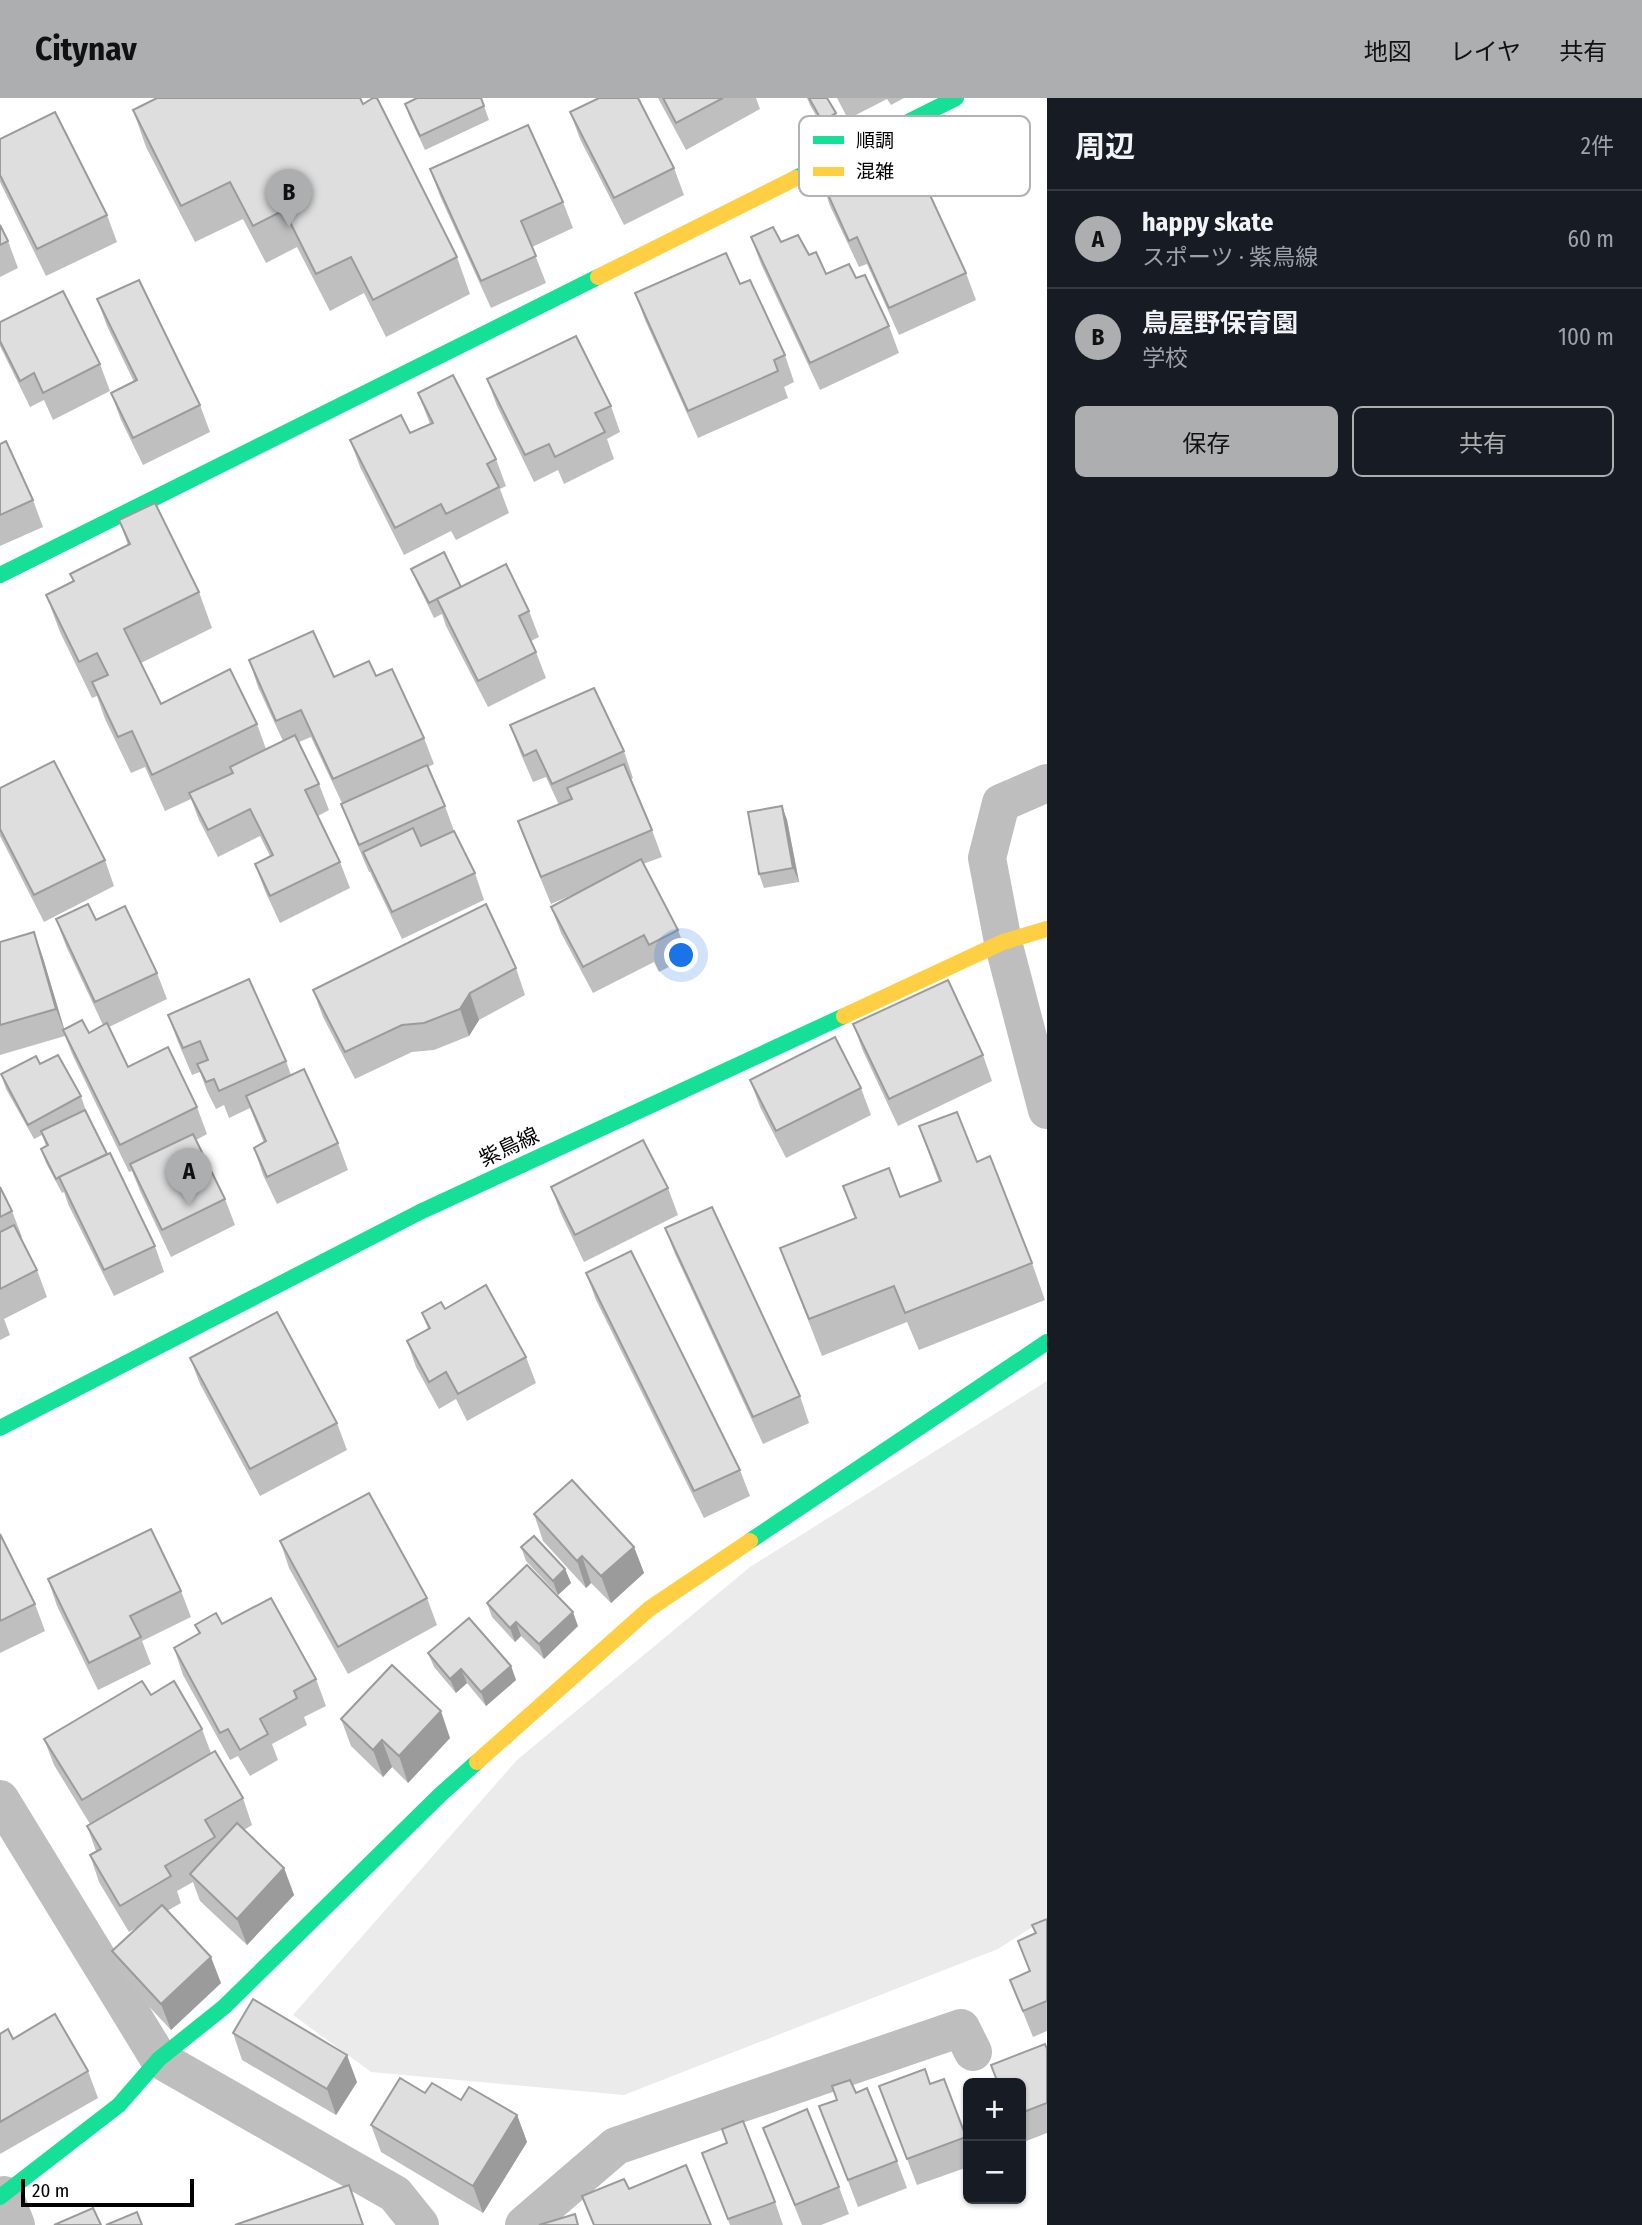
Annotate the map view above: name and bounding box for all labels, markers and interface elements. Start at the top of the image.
text: Citynav [35,29,137,69]
text: 地図 [1364,38,1412,66]
text: レイヤ [1450,38,1521,66]
text: 共有 [1559,38,1607,66]
legend [799,116,1030,196]
text: 順調 [856,129,894,152]
text: 周辺 [1075,129,1135,165]
text: 2件 [1581,132,1614,160]
text: 混雑 [856,160,894,183]
pin: B [266,169,312,227]
text: happy skate [1142,207,1273,238]
text: A [1092,225,1104,253]
text: 60 m [1568,225,1614,253]
text: スポーツ · 紫鳥線 [1142,243,1318,271]
text: 鳥屋野保育園 [1142,308,1298,339]
text: B [1092,323,1104,351]
text: 100 m [1558,323,1614,351]
text: 学校 [1142,344,1188,372]
button: 保存 [1075,406,1338,477]
button: 共有 [1352,406,1614,477]
your location [664,938,698,972]
street label: 紫鳥線 [475,1122,543,1172]
pin: A [166,1148,212,1206]
map controls [963,2078,1026,2204]
button: + [963,2078,1026,2141]
button: − [963,2141,1026,2204]
scale bar [21,2176,194,2208]
text: 20 m [32,2179,69,2202]

